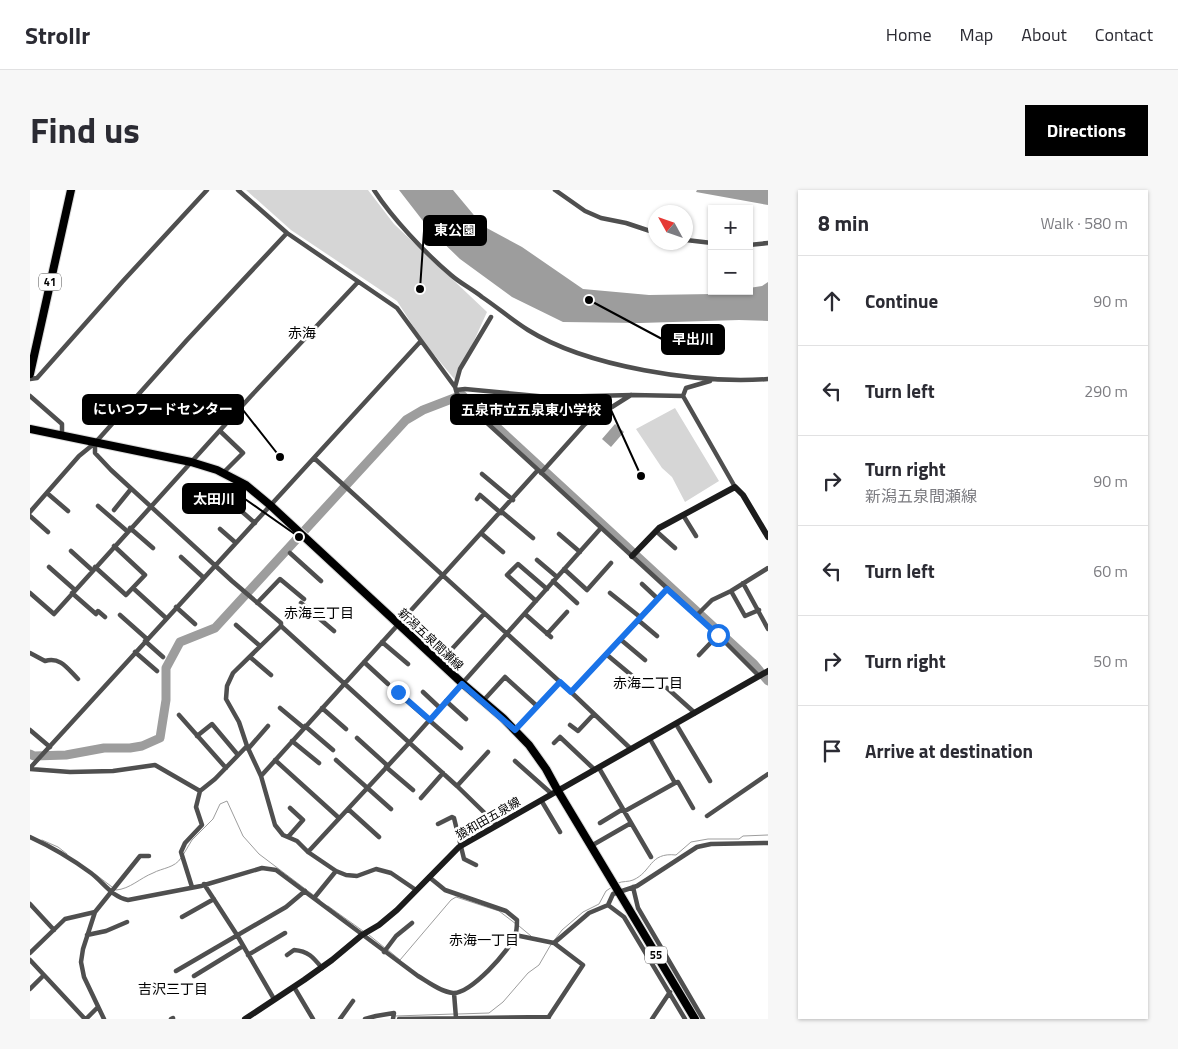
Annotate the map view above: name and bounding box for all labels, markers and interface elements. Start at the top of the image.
text: Strollr [25,17,90,53]
text: Home [886,21,932,48]
text: Map [960,21,993,48]
text: About [1021,21,1067,48]
text: Contact [1095,21,1153,48]
text: Find us [30,103,140,157]
button: Directions [1025,105,1148,156]
north arrow [648,205,693,250]
map controls [708,205,753,295]
button: + [708,205,753,250]
text: 8 min [818,207,869,239]
text: Walk · 580 m [1040,211,1128,235]
callout: 東公園 [424,216,486,245]
text: 東公園 [434,219,476,240]
button: − [708,250,753,295]
road number: 41 [39,274,61,290]
text: Continue [865,286,938,315]
icon: ahead [818,287,846,315]
text: 90 m [1093,289,1128,313]
district label: 赤海 [288,322,316,343]
callout: 早出川 [662,325,724,354]
text: 早出川 [672,328,714,349]
text: Turn left [865,376,935,405]
icon: left [818,377,846,405]
text: 290 m [1084,379,1128,403]
callout: にいつフードセンター [83,395,243,424]
callout: 五泉市立五泉東小学校 [451,395,611,424]
text: にいつフードセンター [93,398,233,419]
text: 五泉市立五泉東小学校 [461,399,601,420]
text: Turn right [865,454,946,483]
icon: right [818,467,846,495]
text: 90 m [1093,469,1128,493]
callout: 太田川 [183,484,245,513]
text: 新潟五泉間瀬線 [865,484,977,508]
text: 太田川 [193,488,235,509]
text: Turn left [865,556,935,585]
icon: left [818,557,846,585]
text: 60 m [1093,559,1128,583]
district label: 赤海三丁目 [284,602,354,623]
street label: 新潟五泉間瀬線 [394,603,468,675]
route start [707,624,730,647]
text: Turn right [865,646,946,675]
icon: right [818,647,846,675]
text: 50 m [1093,649,1128,673]
district label: 赤海二丁目 [613,672,683,693]
route end [387,681,410,704]
text: Arrive at destination [865,736,1033,765]
icon: arrive [818,737,846,765]
street label: 猿和田五泉線 [452,792,524,844]
district label: 赤海一丁目 [449,929,519,950]
road number: 55 [645,946,667,964]
district label: 吉沢三丁目 [138,978,208,999]

